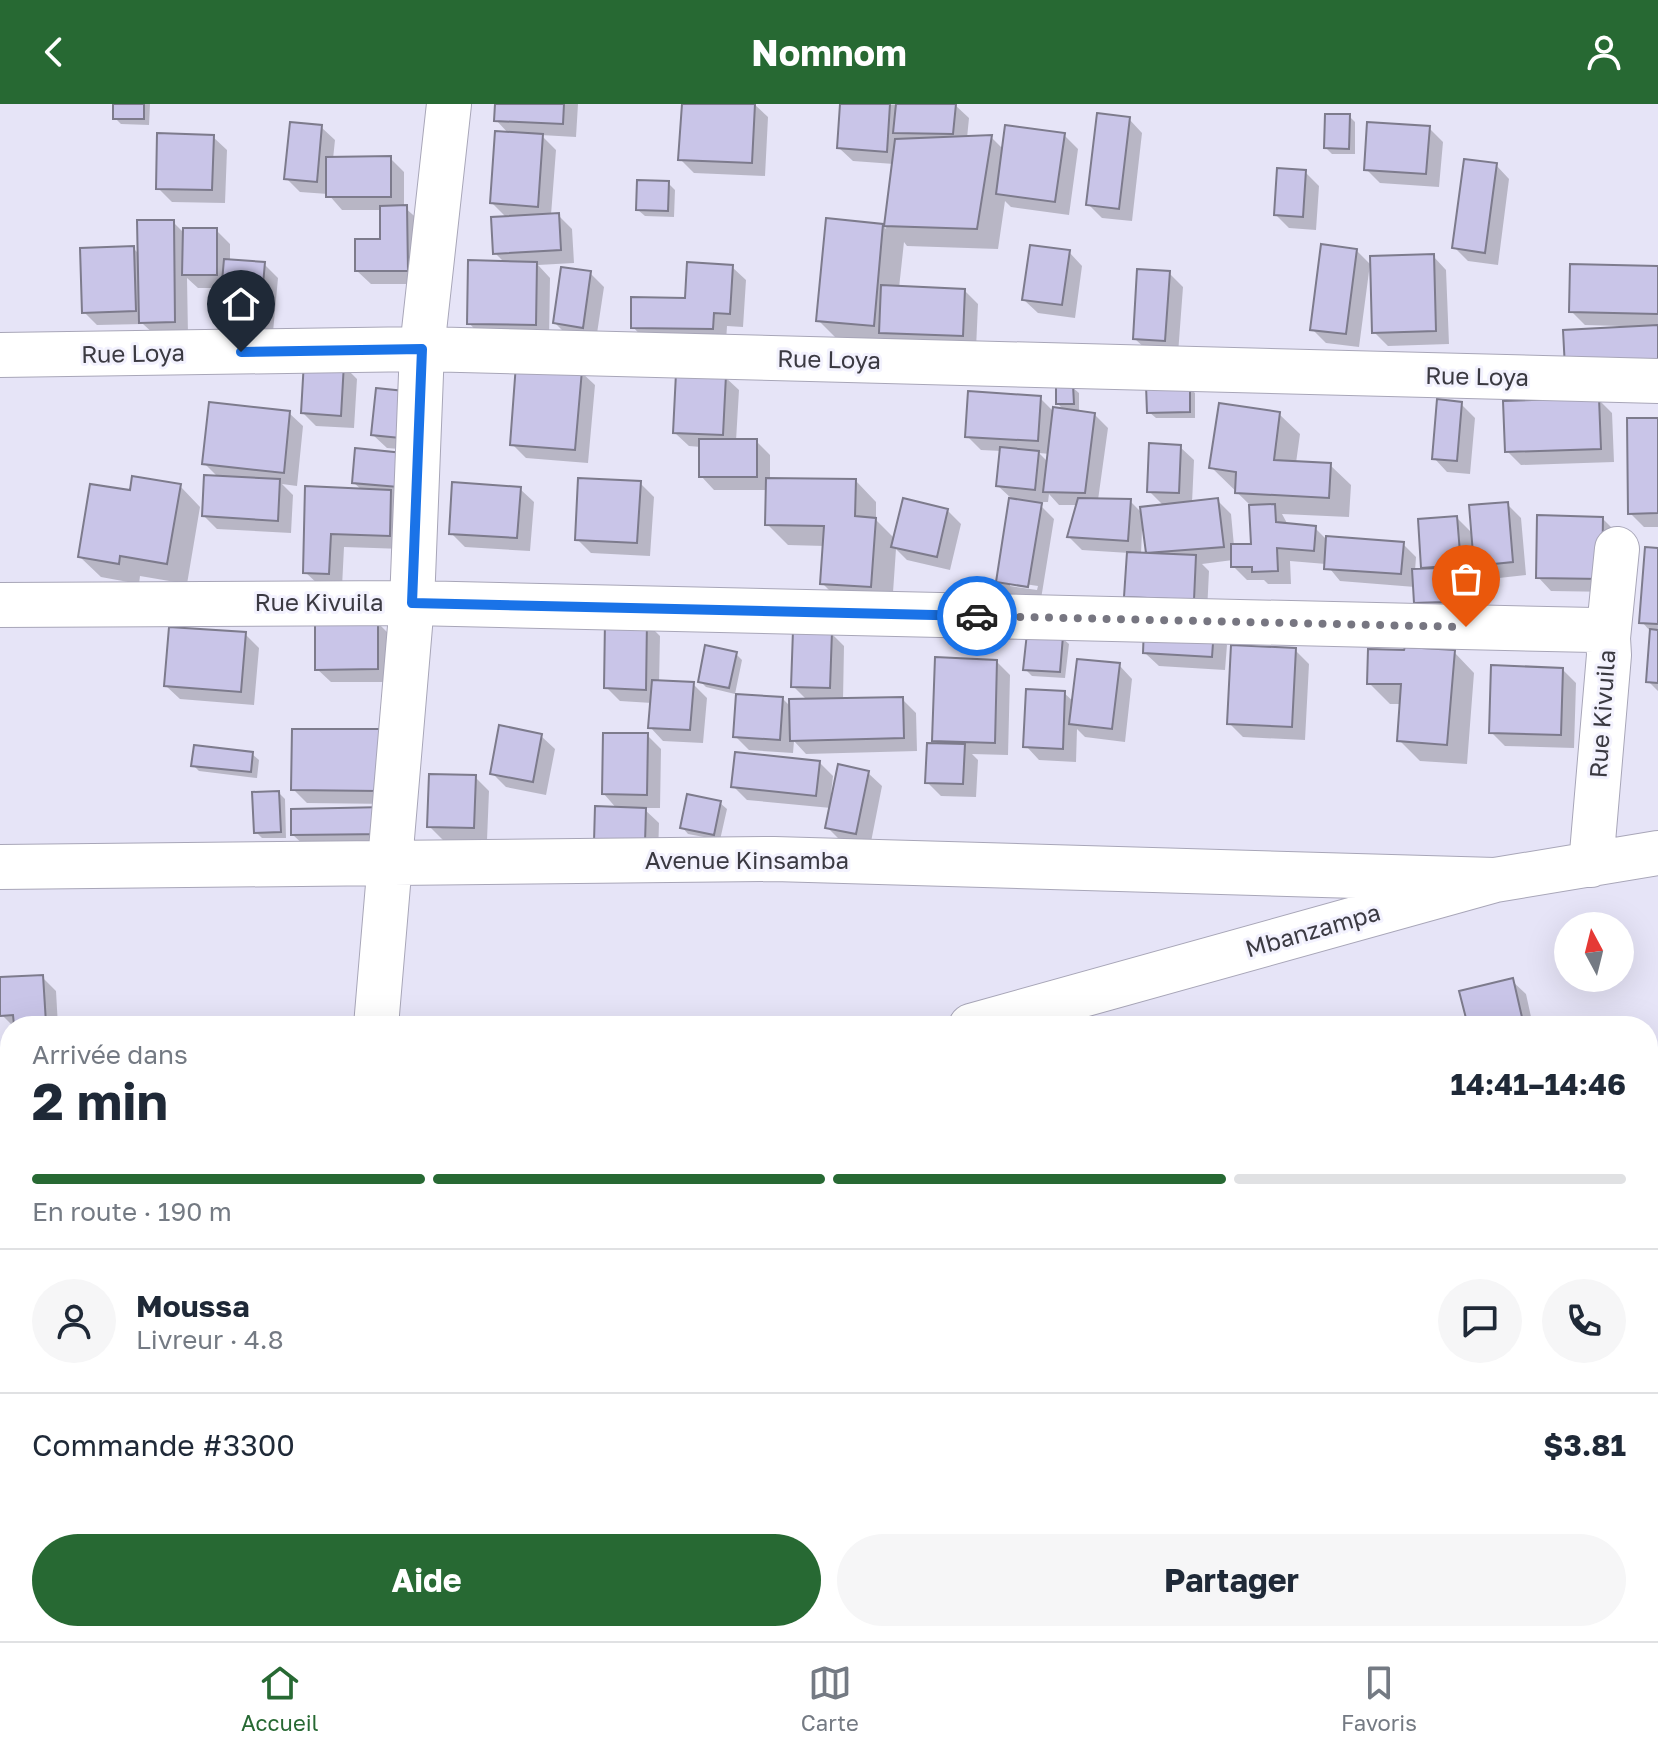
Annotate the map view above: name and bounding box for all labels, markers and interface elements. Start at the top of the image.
icon: back [32,30,76,74]
icon: person [1582,30,1626,74]
text: Nomnom [751,31,907,74]
pin [207,270,275,352]
icon: home [219,282,263,326]
street label: Rue Loya [81,337,185,368]
street label: Rue Loya [777,343,881,374]
street label: Rue Loya [1425,360,1529,391]
pin [1432,545,1500,627]
icon: bag [1444,557,1488,601]
courier [937,576,1017,656]
street label: Rue Kivuila [255,587,383,616]
icon: car [955,594,999,638]
street label: Rue Kivuila [1583,649,1620,779]
street label: Avenue Kinsamba [645,845,849,874]
street label: Mbanzampa [1242,896,1383,963]
north arrow [1554,912,1634,992]
map controls [1554,912,1634,992]
text: Arrivée dans [32,1039,188,1070]
text: 14:41–14:46 [1451,1066,1626,1102]
text: 2 min [32,1069,168,1131]
text: En route · 190 m [32,1196,232,1227]
button: person [32,1279,116,1363]
button: chat [1438,1279,1522,1363]
button: phone [1542,1279,1626,1363]
text: Moussa [136,1288,250,1324]
text: Livreur · 4.8 [136,1324,284,1355]
text: Commande #3300 [32,1427,295,1463]
text: $3.81 [1543,1427,1626,1463]
button: Aide [32,1534,821,1626]
button: Partager [837,1534,1626,1626]
tab: Accueil [241,1661,319,1736]
tab: Carte [801,1661,859,1736]
tab: Favoris [1341,1661,1417,1736]

